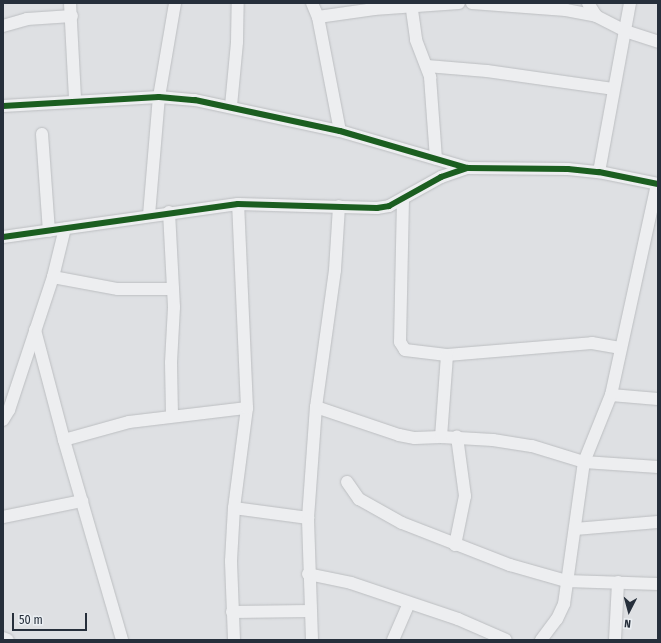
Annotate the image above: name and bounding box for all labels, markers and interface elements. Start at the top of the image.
north arrow [609,591,649,631]
scale bar [14,605,89,631]
text: 50 m [19,613,43,627]
text: N [624,617,632,630]

